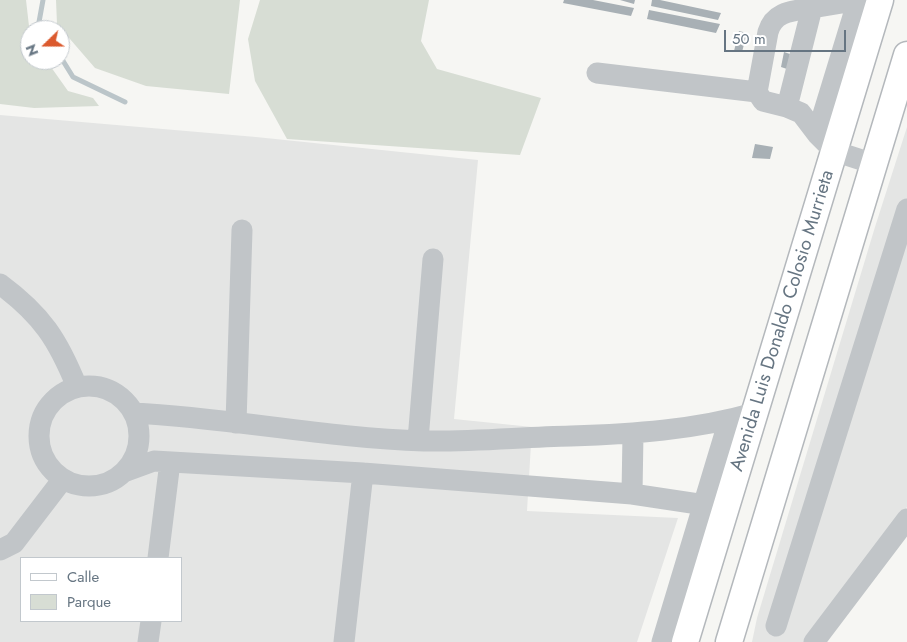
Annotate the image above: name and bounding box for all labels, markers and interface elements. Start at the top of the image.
north arrow [20,20,70,70]
scale bar [727,20,850,52]
text: 50 m [732,28,766,50]
text: N [21,41,43,59]
street label: Avenida Luis Donaldo Colosio Murrieta [726,168,840,474]
legend [20,557,182,622]
text: Calle [67,566,99,588]
text: Parque [67,591,111,613]

